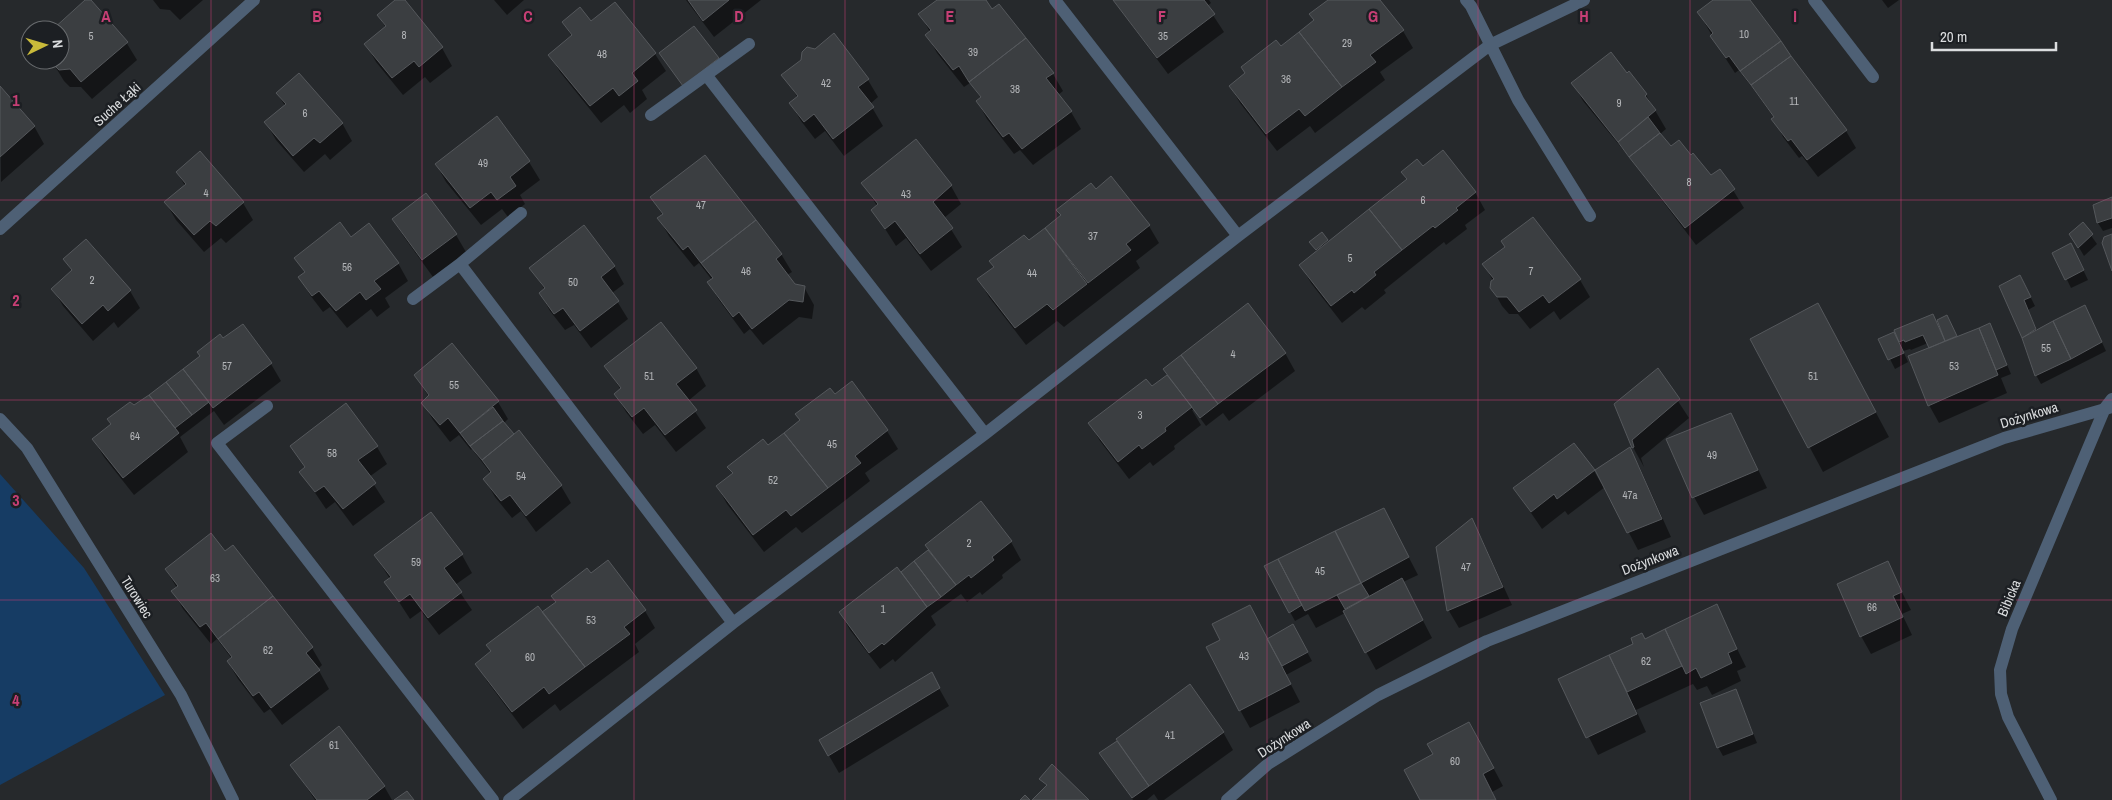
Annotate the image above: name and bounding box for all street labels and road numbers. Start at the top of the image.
street label: Suche Łąki [90,78,144,130]
street label: Dożynkowa [1998,398,2061,432]
street label: Dożynkowa [1619,541,1681,579]
street label: Turowiec [117,573,157,622]
street label: Bibicka [1993,576,2025,619]
street label: Dożynkowa [1254,714,1314,762]

